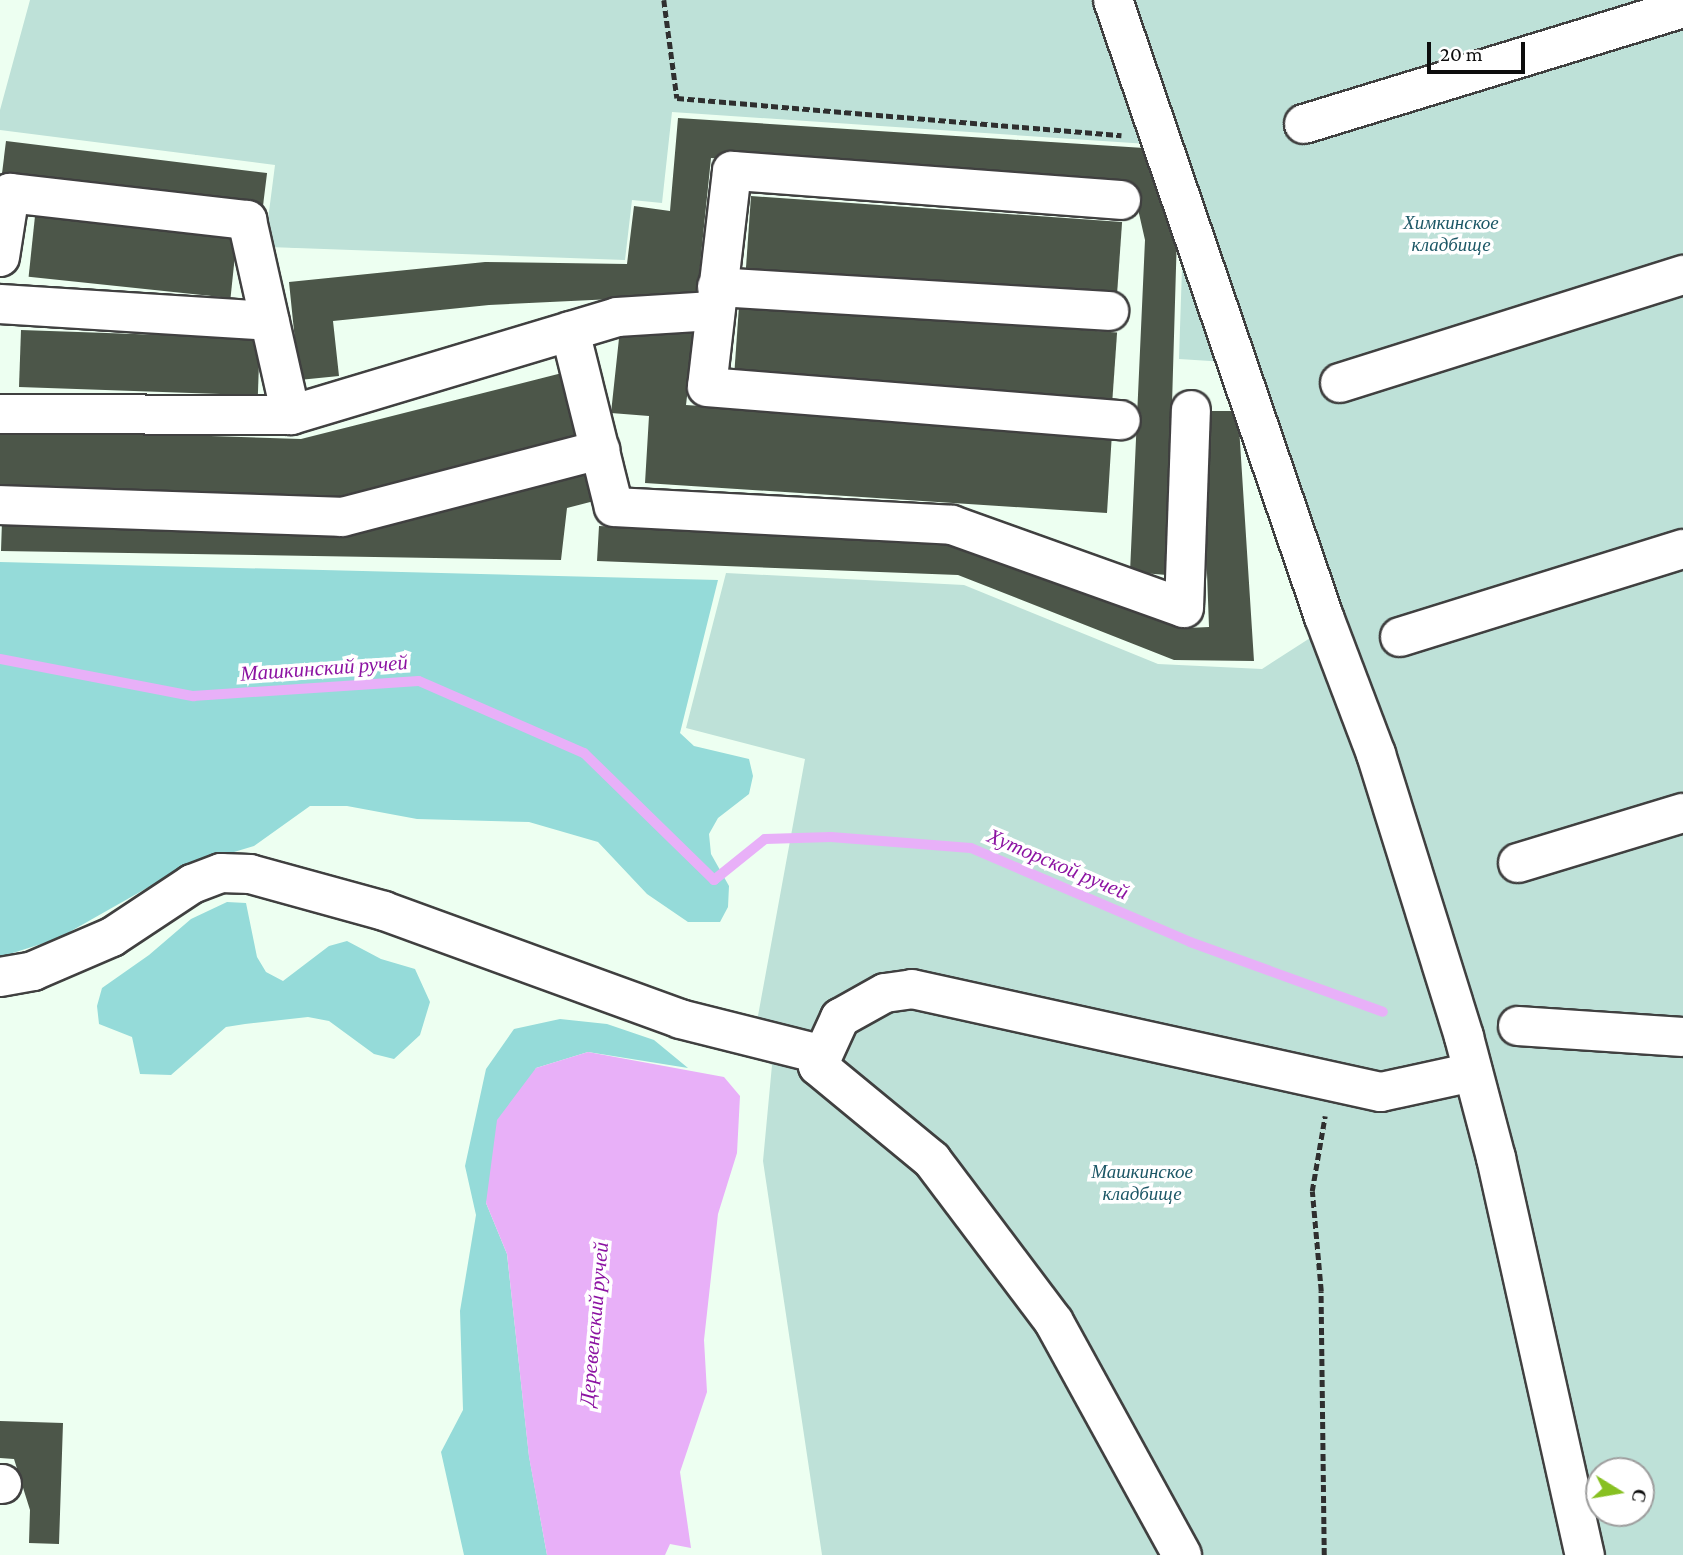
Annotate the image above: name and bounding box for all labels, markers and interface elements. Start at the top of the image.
scale bar [1431,28,1529,72]
text: 20 m [1440,42,1483,66]
park label: Химкинское кладбище [1403,212,1499,256]
water label: Машкинский ручей [239,650,409,686]
water label: Хуторской ручей [984,823,1132,905]
park label: Машкинское кладбище [1091,1161,1193,1205]
water label: Деревенский ручей [574,1241,614,1407]
north arrow [1585,1457,1655,1527]
text: С [1628,1487,1651,1504]

